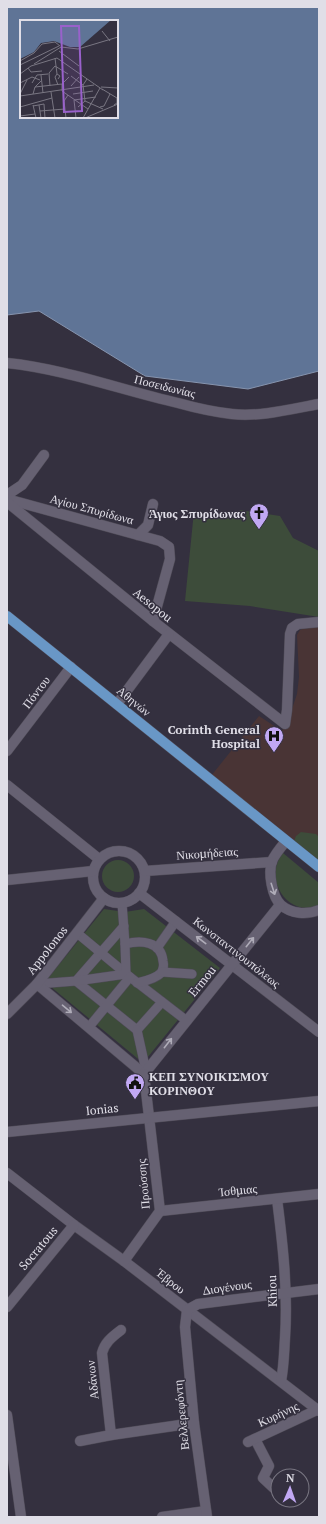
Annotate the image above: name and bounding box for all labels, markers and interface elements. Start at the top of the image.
inset map [20,20,118,118]
street label: Ποσειδωνίας [133,371,197,401]
street label: Αγίου Σπυρίδωνα [49,491,136,528]
church icon: Άγιος Σπυρίδωνας [248,502,270,530]
place label: Άγιος Σπυρίδωνας [149,506,246,521]
street label: Aesopou [130,585,176,625]
street label: Πόντου [19,673,53,711]
street label: Αθηνών [114,683,154,720]
place label: Corinth General Hospital [168,722,260,751]
hospital icon: Corinth General Hospital [263,725,285,753]
street label: Νικομήδειας [176,843,239,863]
one-way arrow [270,882,277,895]
street label: Κωνσταντινουπόλεως [190,913,284,991]
street label: Appolonos [23,923,71,977]
one-way arrow [196,936,207,944]
one-way arrow [245,937,254,948]
street label: Ermou [185,962,219,1000]
one-way arrow [61,1004,72,1013]
one-way arrow [164,1038,173,1049]
place label: ΚΕΠ ΣΥΝΟΙΚΙΣΜΟΥ ΚΟΡΙΝΘΟΥ [149,1069,269,1098]
public building icon: ΚΕΠ ΣΥΝΟΙΚΙΣΜΟΥ ΚΟΡΙΝΘΟΥ [124,1072,146,1100]
street label: Ionias [85,1100,119,1118]
street label: Προύσσης [133,1158,153,1210]
street label: Ίσθμιας [217,1181,258,1200]
street label: Socratous [15,1223,61,1273]
street label: Έβρου [153,1265,188,1297]
street label: Khiou [264,1275,280,1307]
street label: Διογένους [201,1276,253,1298]
street label: Αδάνων [82,1359,102,1400]
street label: Βελλερεφόντη [170,1379,192,1451]
street label: Κυρήνης [255,1398,301,1430]
north arrow [270,1468,310,1508]
text: N [286,1471,295,1485]

